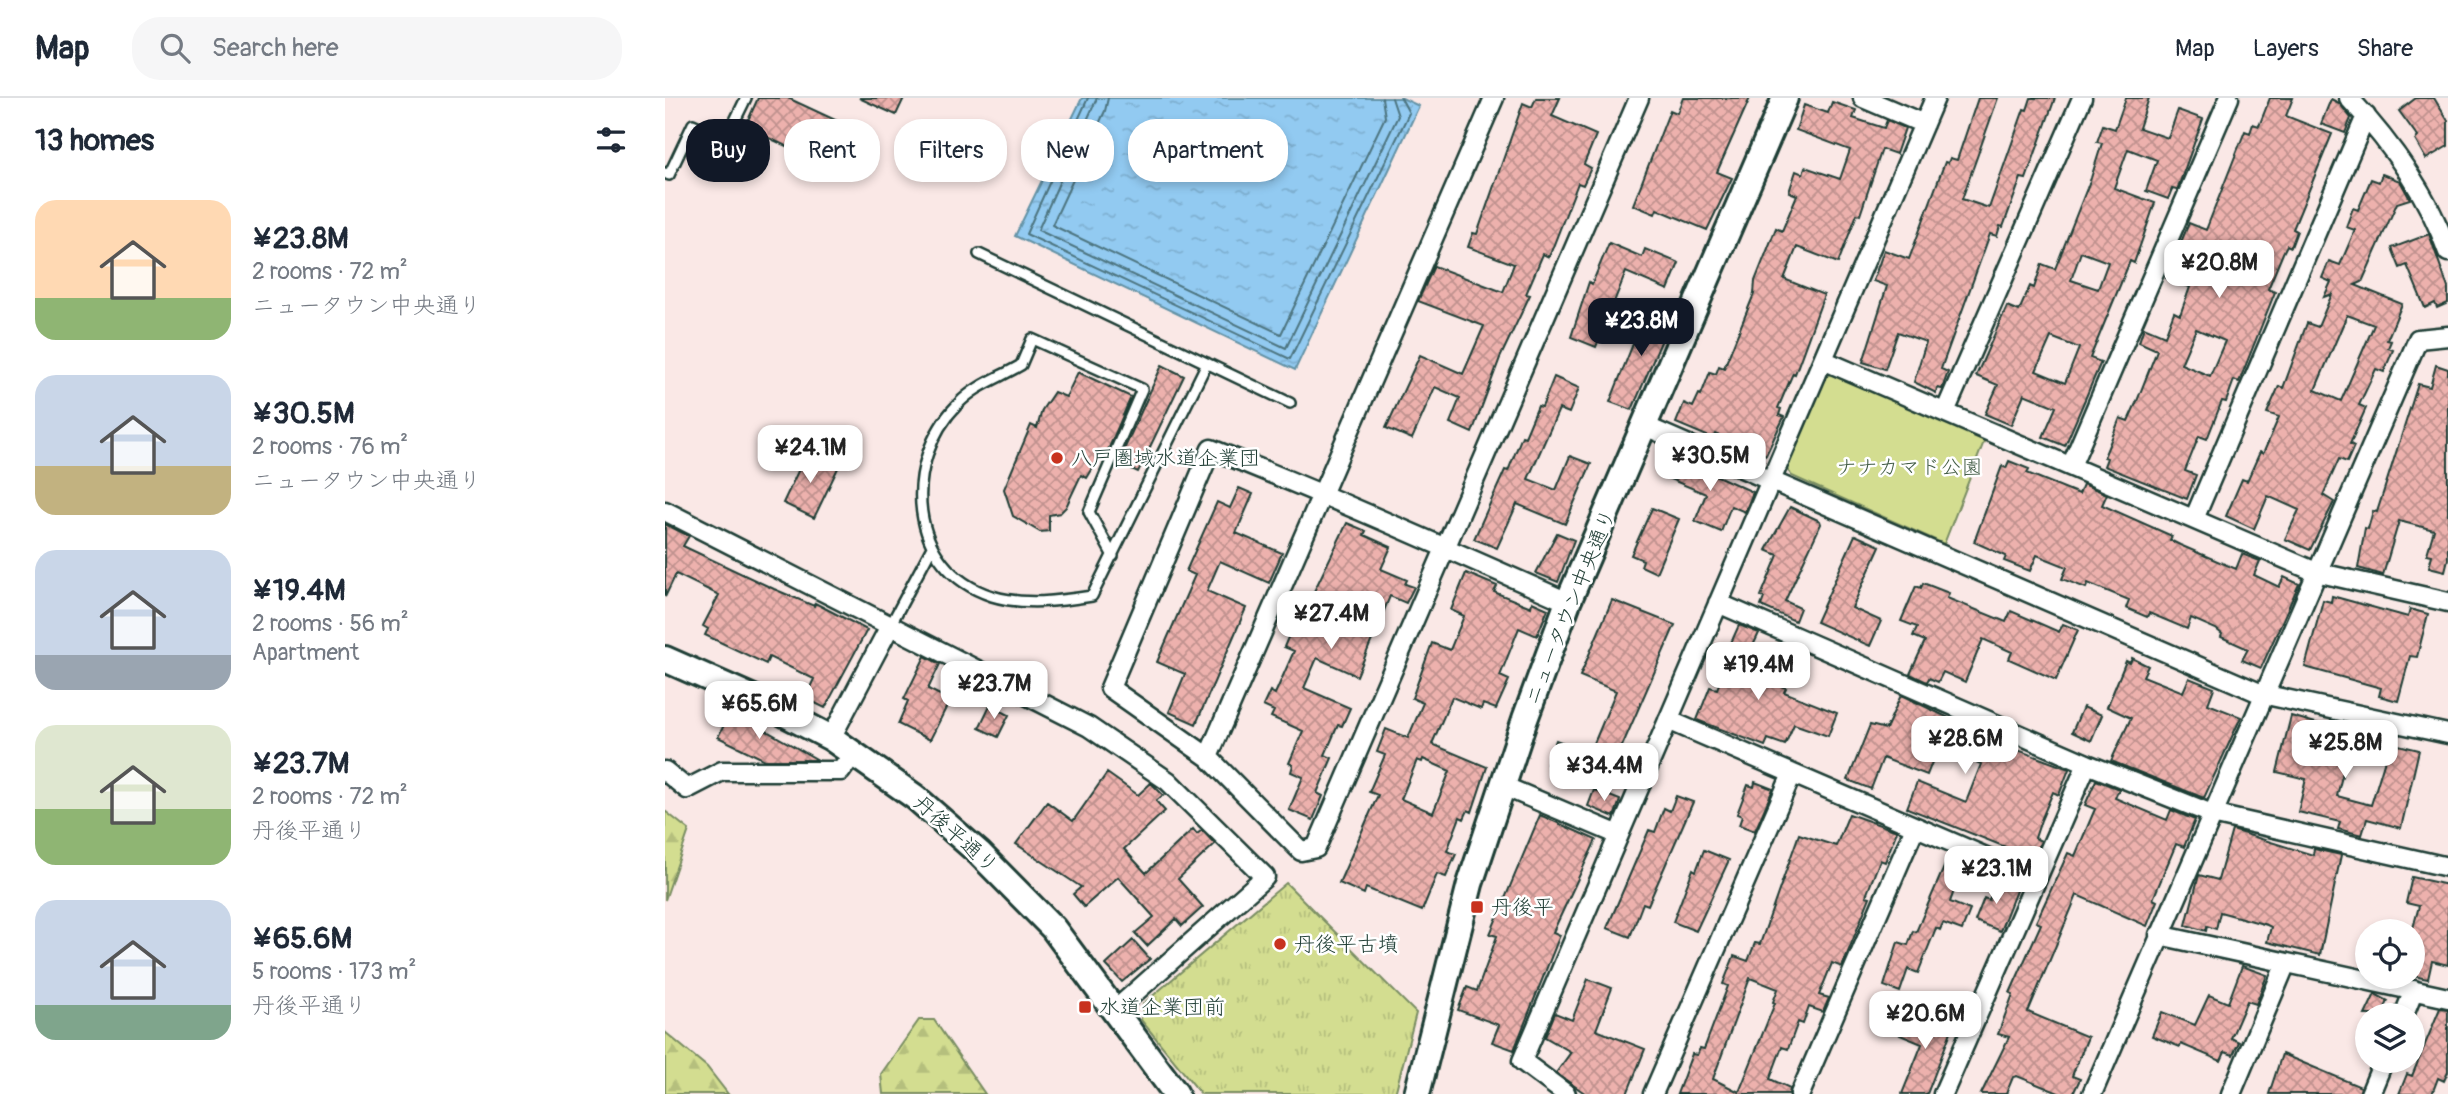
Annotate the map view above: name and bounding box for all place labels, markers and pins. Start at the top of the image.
pin: ¥20.8M [2162,240,2276,300]
pin: ¥23.8M [1584,299,1698,358]
pin: ¥24.1M [753,426,867,485]
pin: ¥30.5M [1653,434,1767,493]
place label: 八戸圏域水道企業団 [1071,445,1260,472]
marker: 八戸圏域水道企業団 [1049,450,1065,466]
pin: ¥27.4M [1274,592,1388,651]
pin: ¥19.4M [1701,642,1815,702]
pin: ¥23.7M [937,662,1051,721]
pin: ¥65.6M [702,682,816,741]
pin: ¥28.6M [1908,716,2022,776]
pin: ¥25.8M [2288,720,2402,780]
pin: ¥34.4M [1547,744,1661,803]
pin: ¥23.1M [1939,846,2053,906]
place label: 丹後平 [1491,894,1554,921]
marker: 丹後平 [1469,899,1485,915]
place label: 丹後平古墳 [1294,931,1399,958]
marker: 丹後平古墳 [1272,936,1288,952]
pin: ¥20.6M [1868,992,1982,1051]
place label: 水道企業団前 [1099,994,1225,1021]
marker: 水道企業団前 [1077,999,1093,1015]

